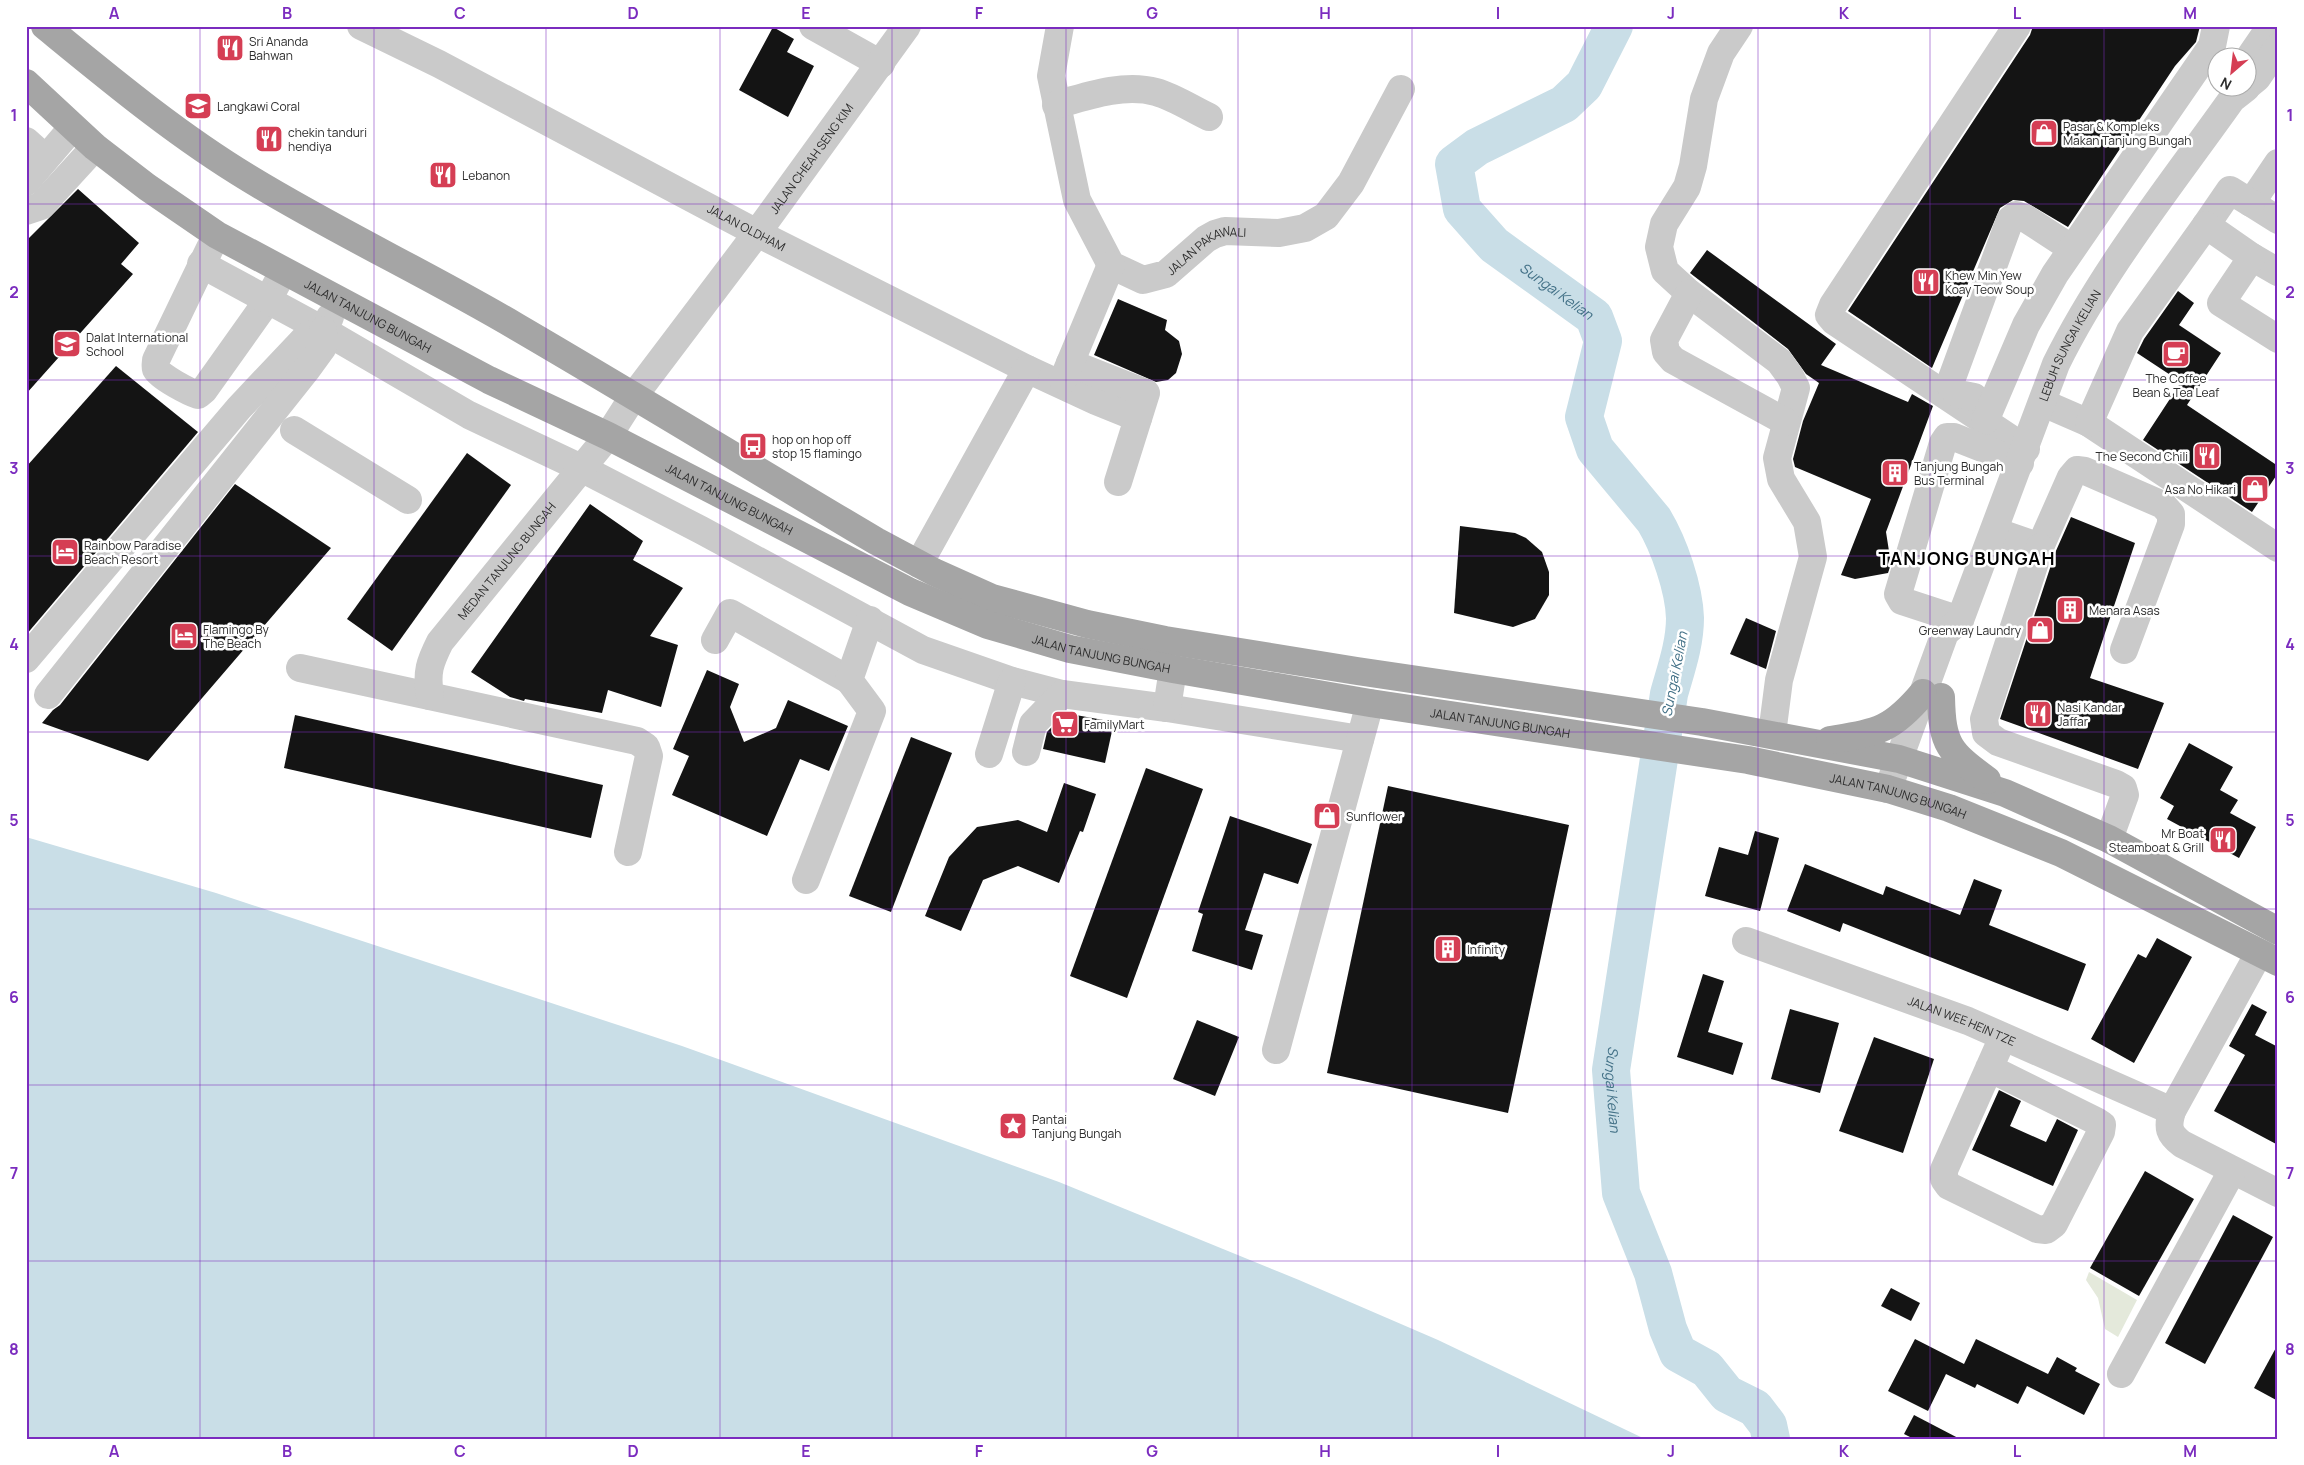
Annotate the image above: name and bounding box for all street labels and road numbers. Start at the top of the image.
street label: JALAN CHEAH SENG KIM [765,100,857,217]
street label: JALAN OLDHAM [704,200,789,255]
street label: JALAN PAKAWALI [1163,221,1247,279]
street label: JALAN TANJUNG BUNGAH [302,275,435,356]
street label: LEBUH SUNGAI KELIAN [2034,286,2105,403]
street label: JALAN TANJUNG BUNGAH [663,459,796,539]
street label: MEDAN TANJUNG BUNGAH [453,498,559,623]
street label: JALAN TANJUNG BUNGAH [1030,630,1172,677]
street label: JALAN TANJUNG BUNGAH [1429,704,1571,742]
street label: JALAN TANJUNG BUNGAH [1828,769,1969,823]
street label: JALAN WEE HEIN TZE [1906,992,2019,1050]

